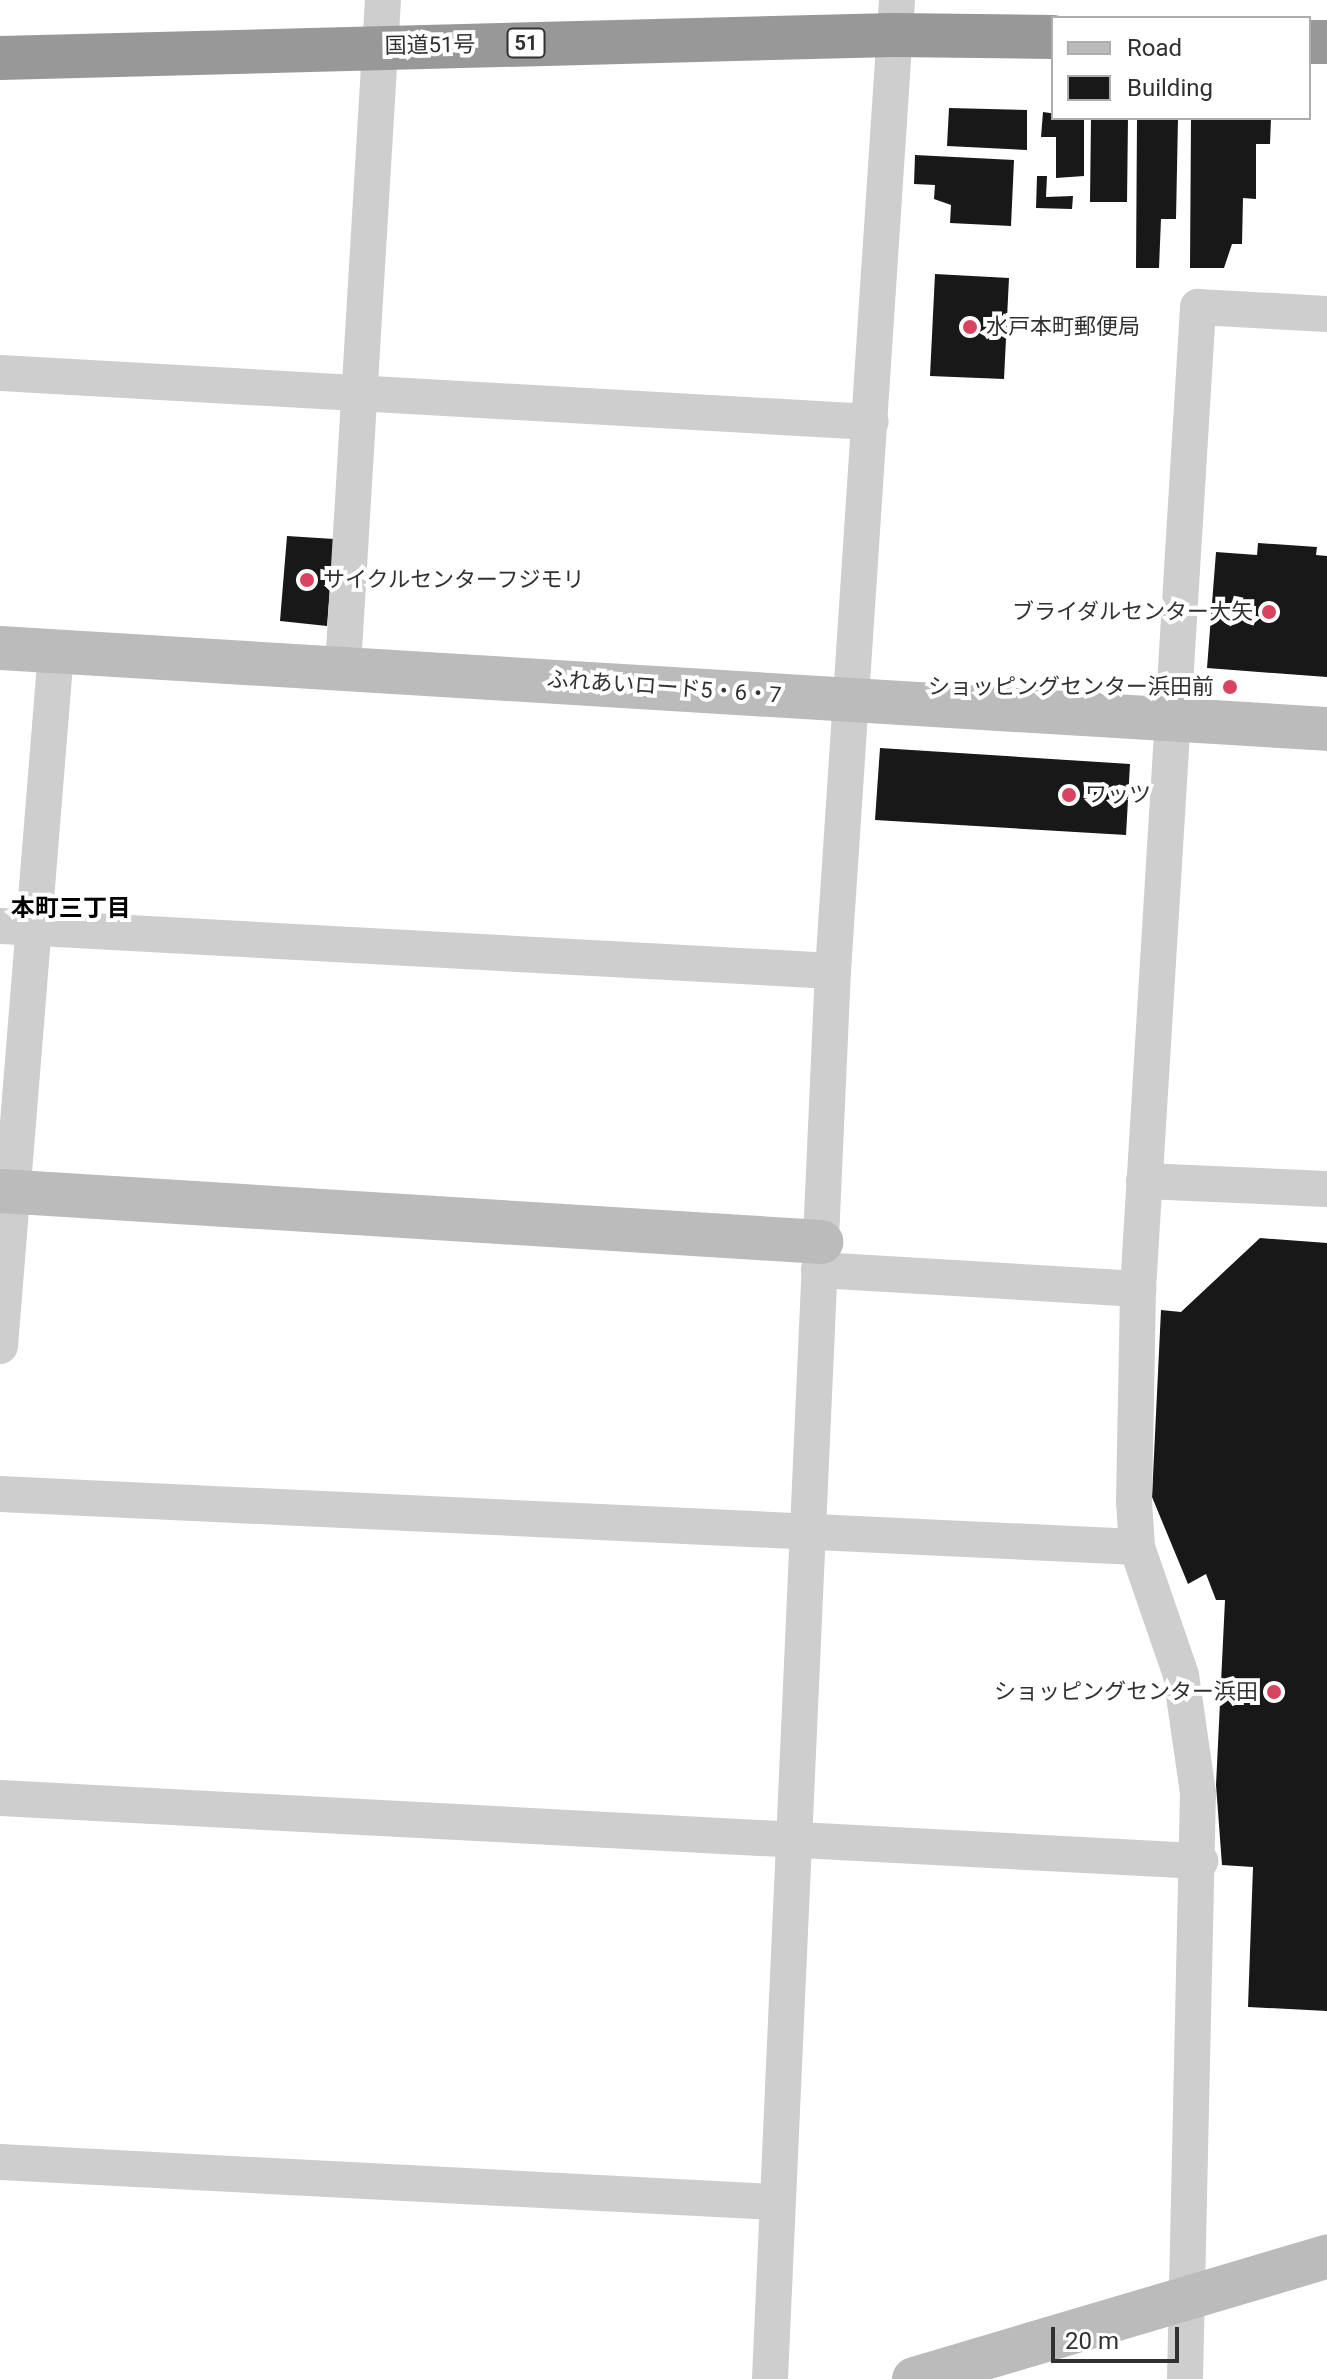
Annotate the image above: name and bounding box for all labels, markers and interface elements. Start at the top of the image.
legend [1051,16,1311,120]
road number: 51 [506,27,546,59]
street label: 国道51号 [384,31,476,59]
text: Road [1127,34,1182,62]
text: Building [1127,74,1213,102]
place label: 水戸本町郵便局 [986,314,1140,340]
marker: 水戸本町郵便局 [961,318,979,336]
place label: サイクルセンターフジモリ [323,567,587,593]
marker: サイクルセンターフジモリ [298,571,316,589]
place label: ブライダルセンター大矢 [1011,599,1253,625]
marker: ブライダルセンター大矢 [1260,603,1278,621]
street label: ふれあいロード5・6・7 [546,666,782,708]
place label: ショッピングセンター浜田前 [928,674,1214,700]
marker: ショッピングセンター浜田前 [1221,678,1239,696]
place label: ワッツ [1085,782,1151,808]
marker: ワッツ [1060,786,1078,804]
district label: 本町三丁目 [11,895,131,923]
place label: ショッピングセンター浜田 [994,1679,1258,1705]
marker: ショッピングセンター浜田 [1265,1683,1283,1701]
scale bar [1055,2311,1183,2361]
text: 20 m [1065,2327,1119,2355]

